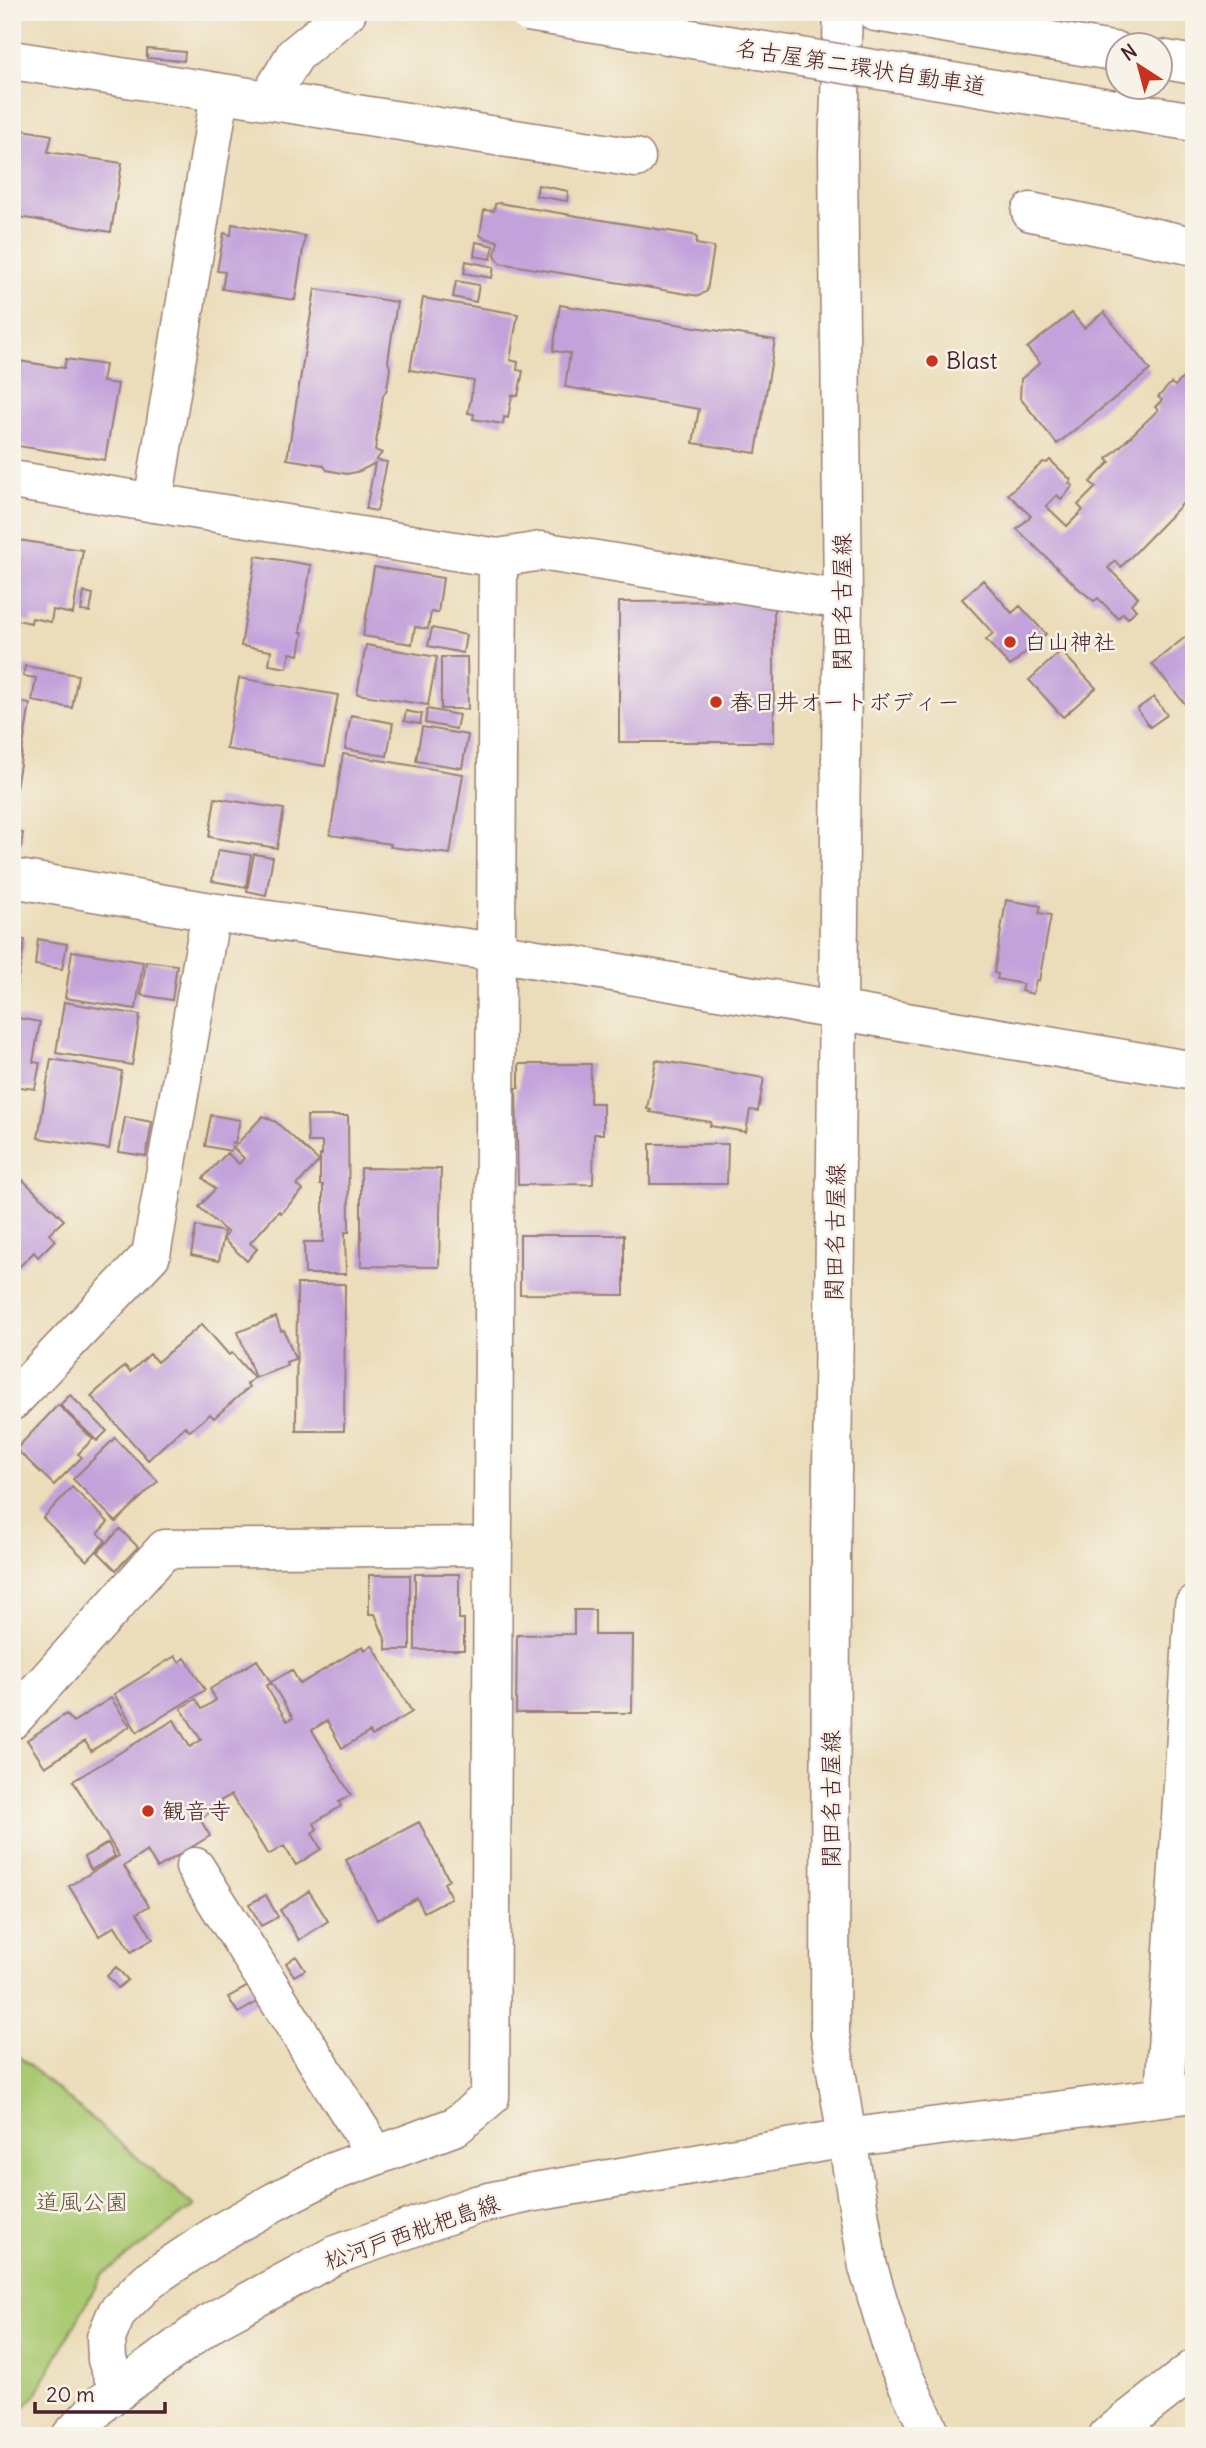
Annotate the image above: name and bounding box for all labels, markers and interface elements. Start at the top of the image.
street label: 名古屋第二環状自動車道 [734,32,988,101]
north arrow [1104,32,1174,102]
text: N [1117,39,1141,66]
place label: Blast [946,346,998,375]
marker: Blast [924,353,940,369]
street label: 関田名古屋線 [827,533,856,671]
place label: 白山神社 [1024,627,1116,656]
marker: 白山神社 [1002,634,1018,650]
place label: 春日井オートボディー [730,687,960,716]
marker: 春日井オートボディー [708,694,724,710]
street label: 関田名古屋線 [819,1163,850,1301]
street label: 関田名古屋線 [816,1730,845,1868]
place label: 観音寺 [162,1796,231,1825]
marker: 観音寺 [140,1803,156,1819]
park label: 道風公園 [36,2187,128,2216]
street label: 松河戸西枇杷島線 [320,2188,504,2275]
scale bar [35,2371,164,2415]
text: 20 m [46,2381,95,2408]

